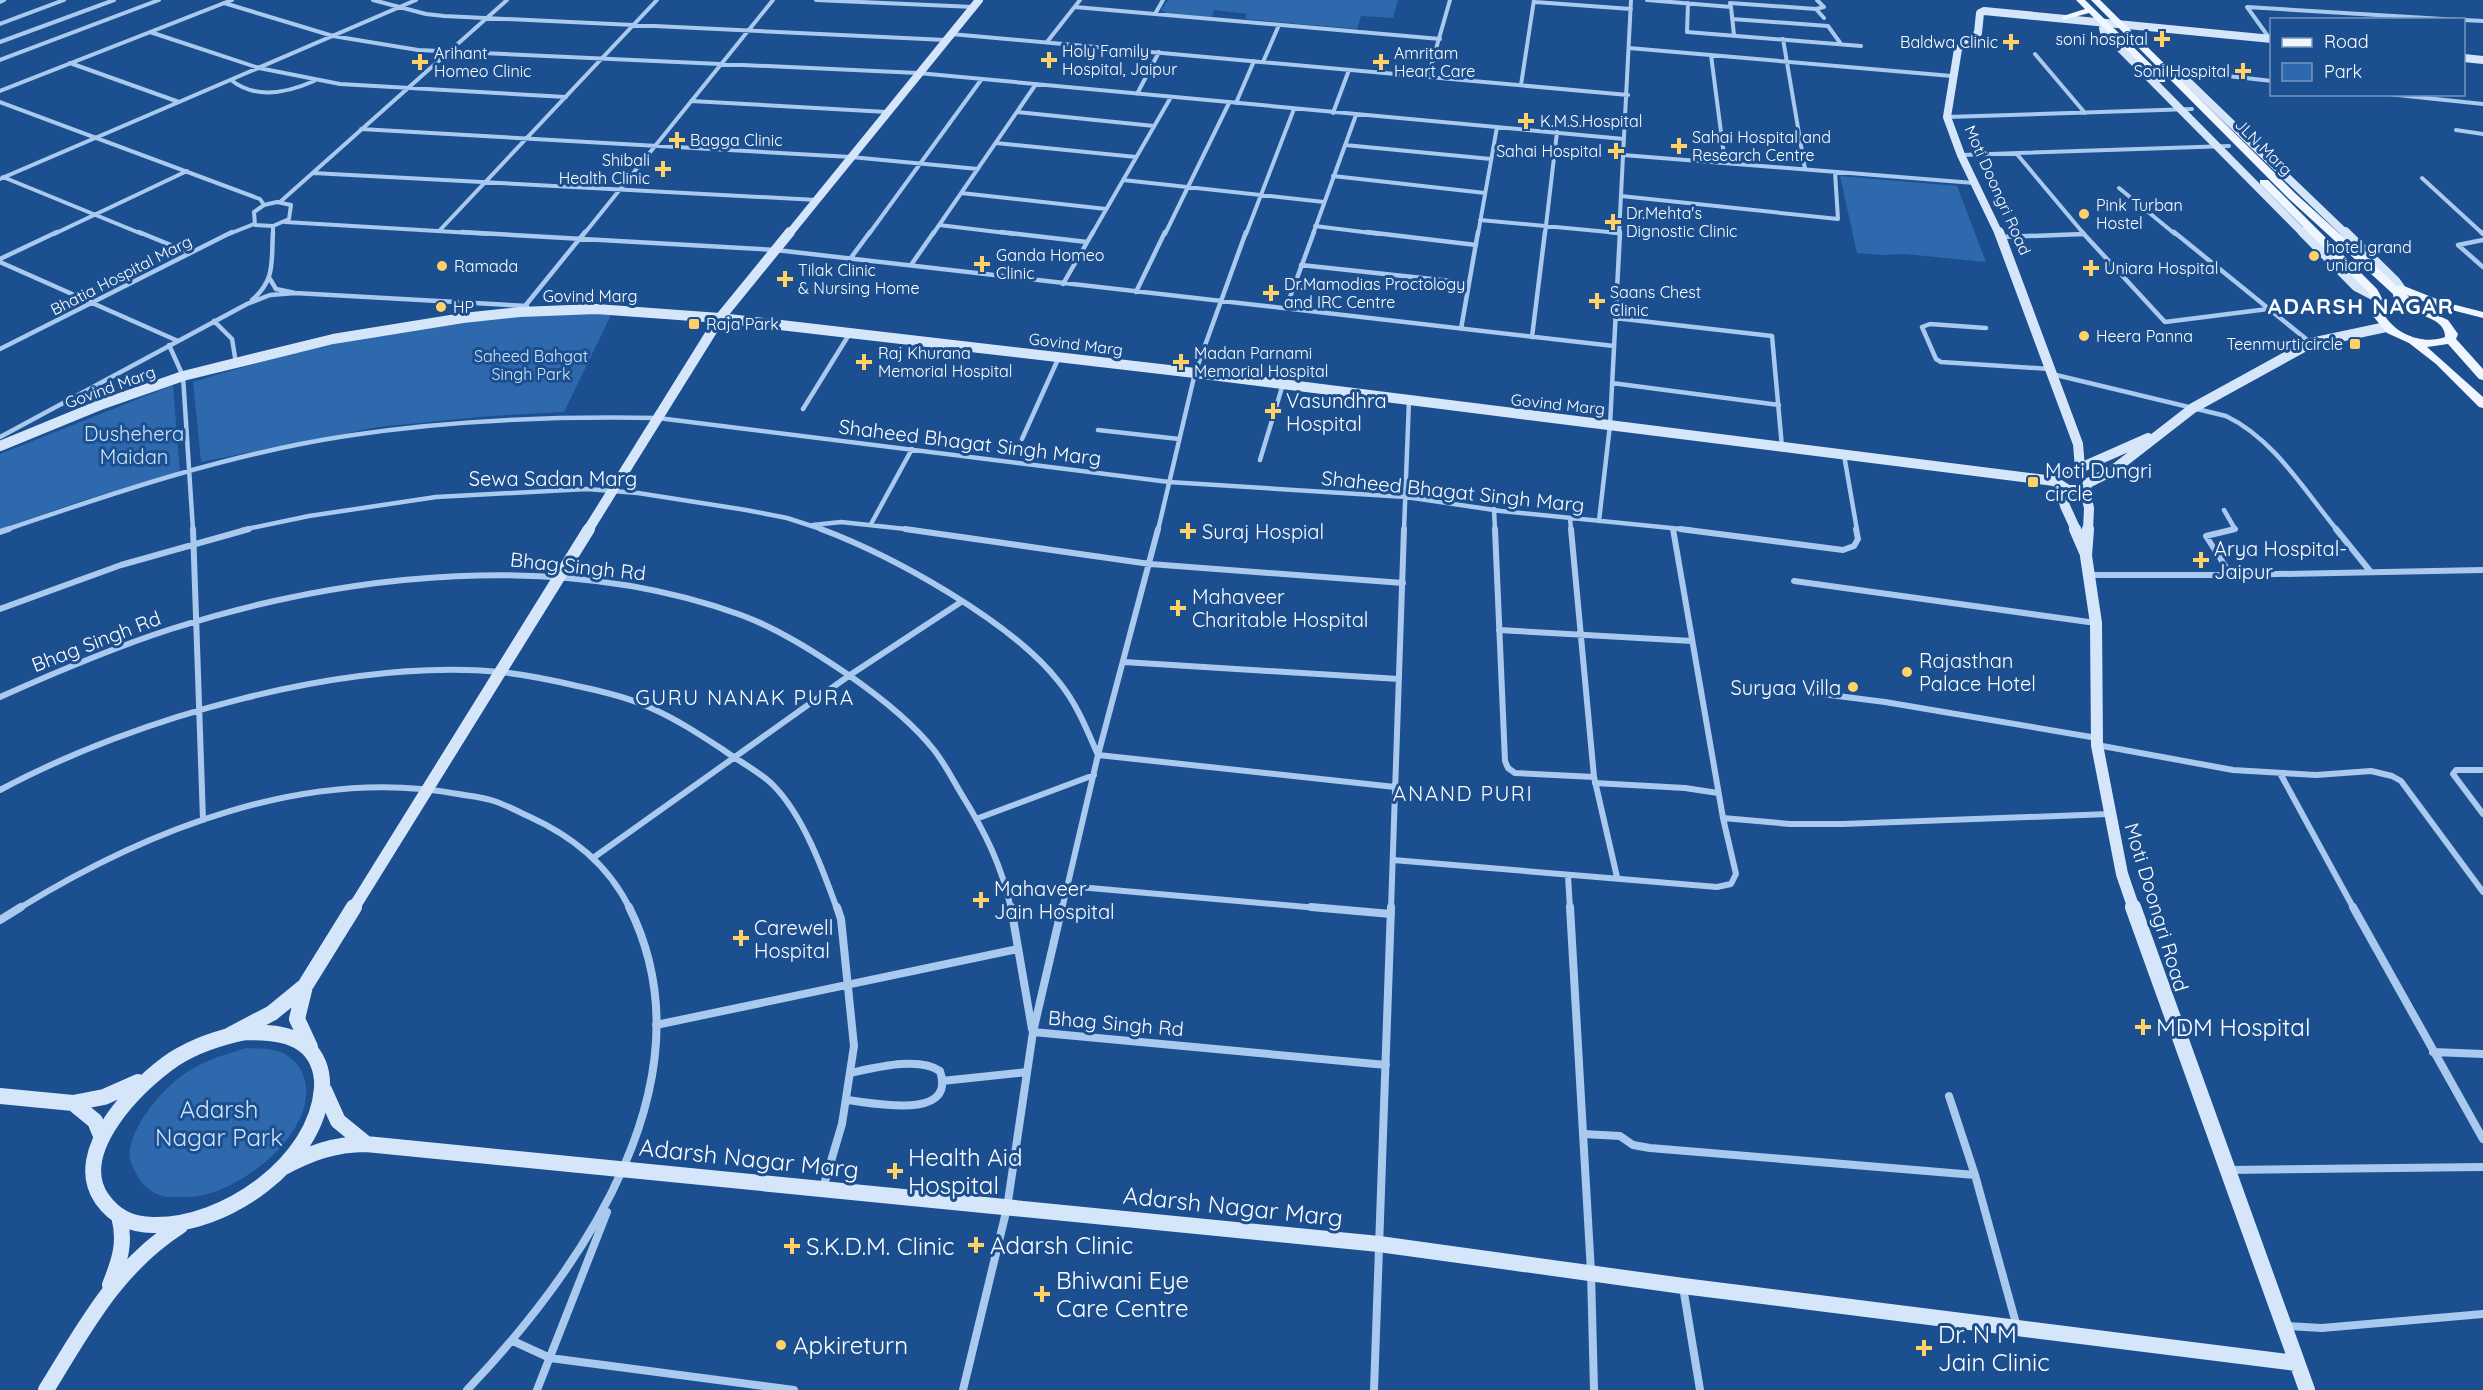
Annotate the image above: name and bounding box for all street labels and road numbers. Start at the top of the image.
street label: JLN Marg [2231,114,2297,180]
street label: Moti Doongri Road [1960,122,2036,258]
street label: Bhatia Hospital Marg [47,231,195,319]
street label: Govind Marg [543,286,637,306]
street label: Govind Marg [1028,328,1124,360]
street label: Govind Marg [62,361,158,413]
street label: Govind Marg [1510,389,1606,419]
street label: Shaheed Bhagat Singh Marg [837,413,1103,471]
street label: Shaheed Bhagat Singh Marg [1320,465,1586,517]
street label: Sewa Sadan Marg [469,466,637,491]
street label: Bhag Singh Rd [509,546,647,586]
street label: Bhag Singh Rd [28,605,164,677]
street label: Moti Doongri Road [2119,820,2195,994]
street label: Bhag Singh Rd [1047,1005,1185,1041]
street label: Adarsh Nagar Marg [638,1132,860,1184]
street label: Adarsh Nagar Marg [1122,1180,1344,1232]

